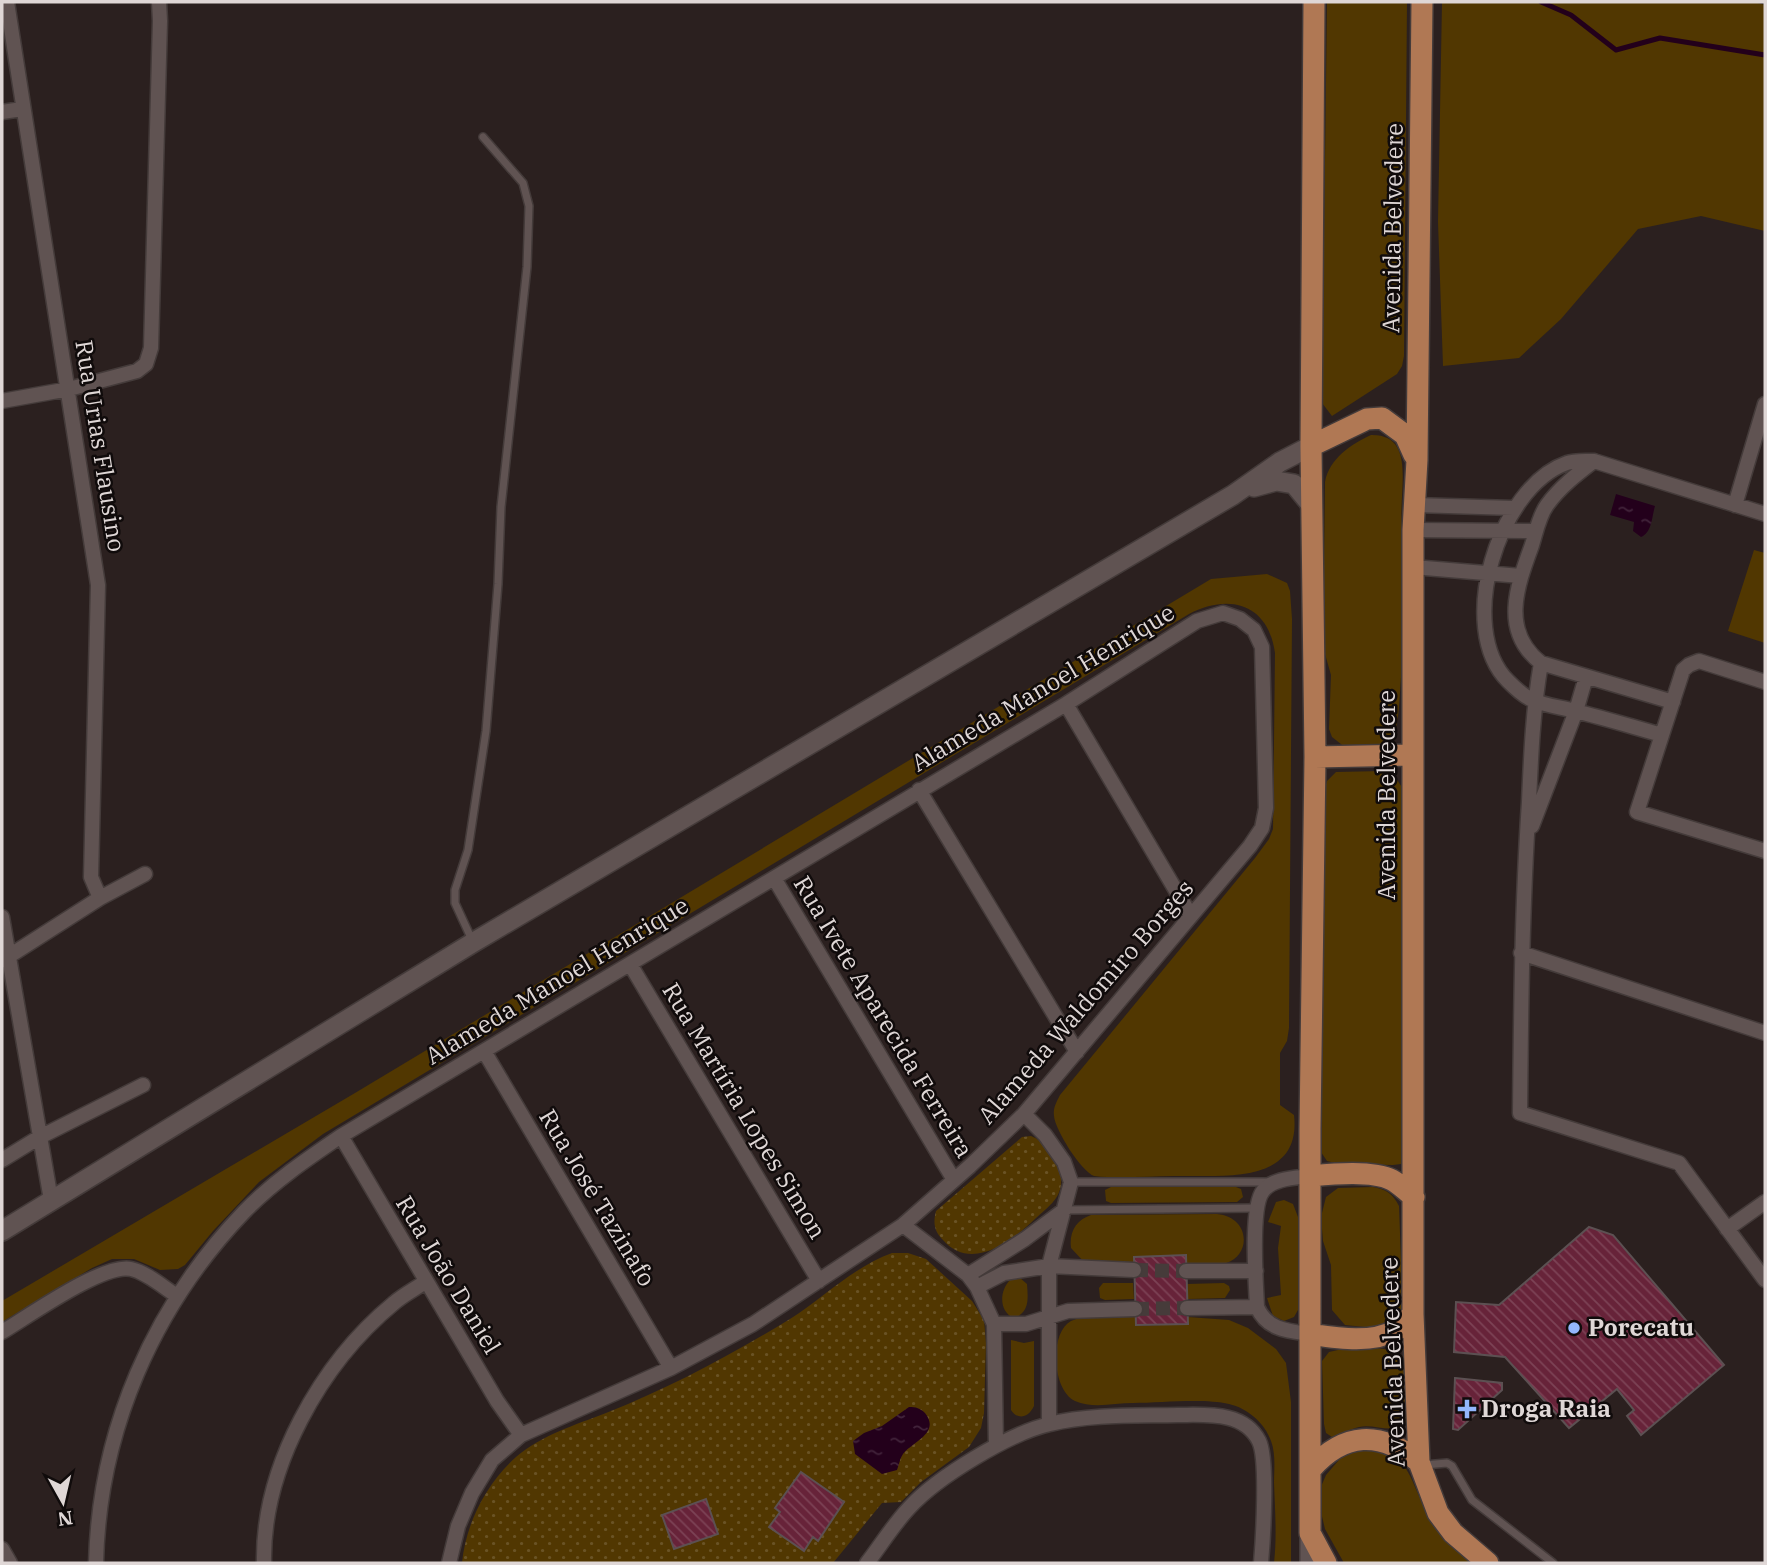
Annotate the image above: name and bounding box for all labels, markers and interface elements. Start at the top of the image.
street label: Avenida Belvedere [1374,123,1410,333]
street label: Rua Urias Flausino [68,338,134,554]
street label: Alameda Manoel Henrique [905,596,1180,779]
street label: Avenida Belvedere [1370,690,1402,900]
street label: Rua Ivete Aparecida Ferreira [787,870,981,1163]
street label: Alameda Waldomiro Borges [970,872,1200,1130]
street label: Alameda Manoel Henrique [419,889,694,1072]
street label: Rua Martíria Lopes Simon [656,976,834,1245]
street label: Rua José Tazinafo [532,1103,663,1292]
street label: Rua João Daniel [389,1189,509,1360]
street label: Avenida Belvedere [1372,1256,1412,1468]
place label: Porecatu [1588,1311,1694,1343]
marker: Porecatu [1566,1320,1582,1336]
place label: Droga Raia [1481,1392,1611,1424]
marker: Droga Raia [1459,1401,1475,1417]
north arrow [28,1467,98,1537]
text: N [56,1506,74,1532]

